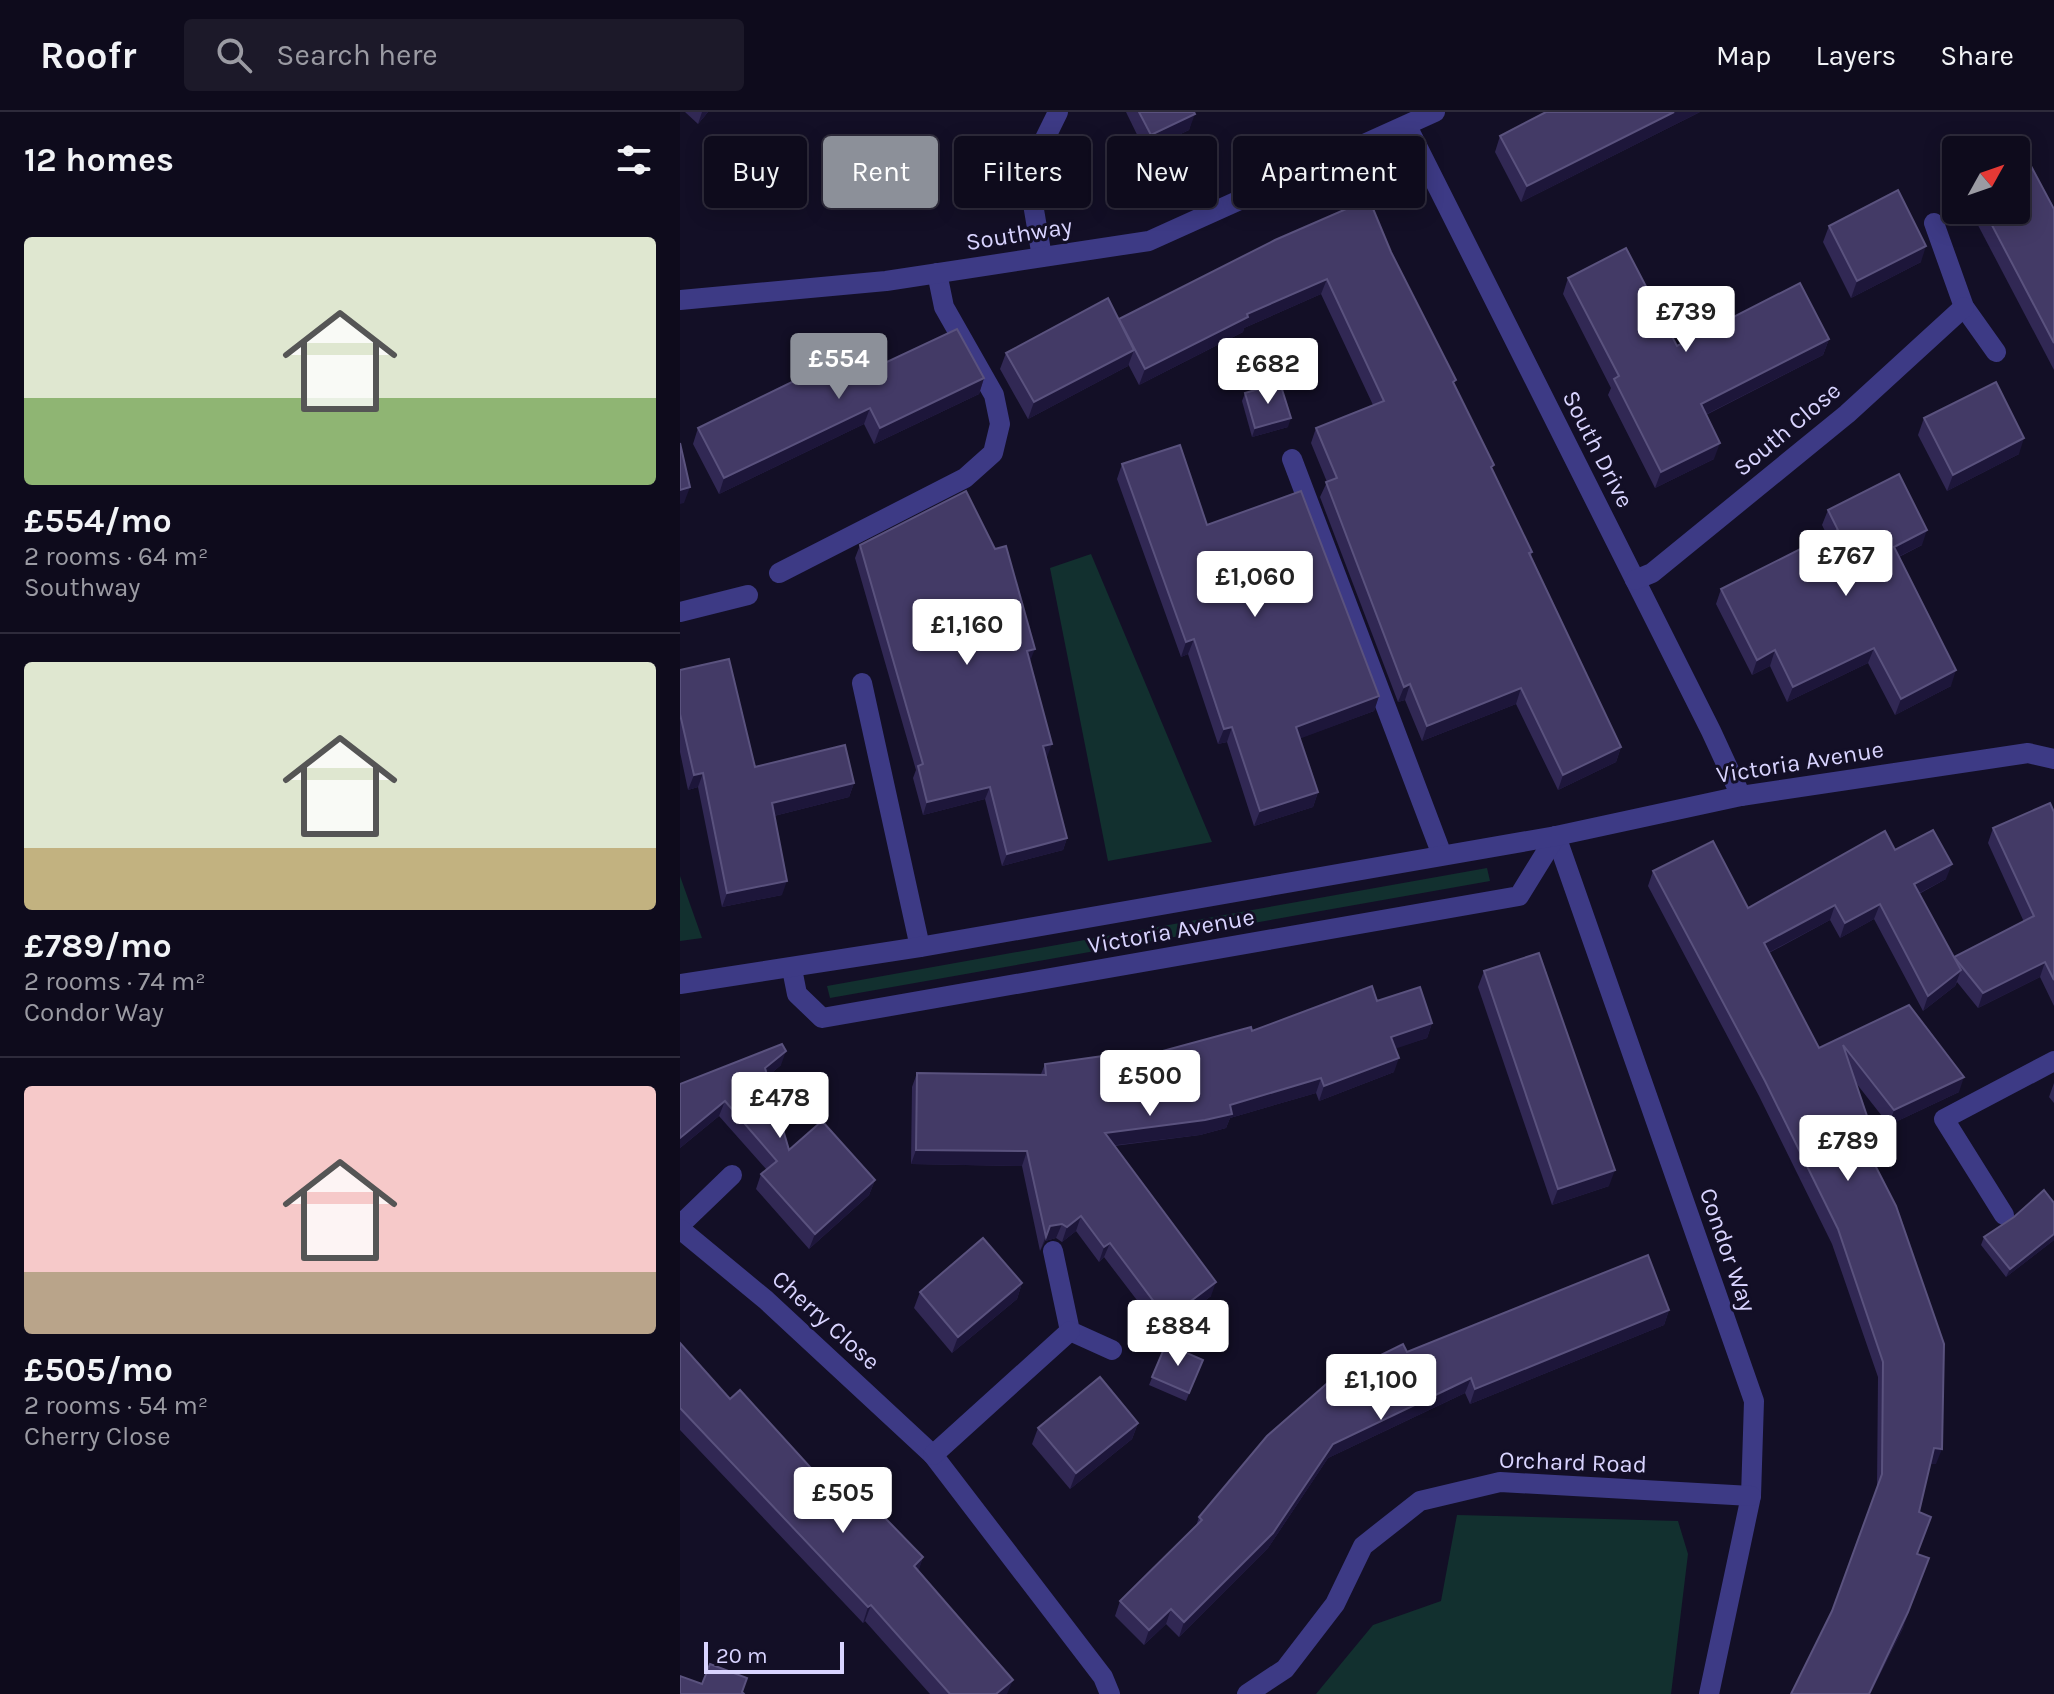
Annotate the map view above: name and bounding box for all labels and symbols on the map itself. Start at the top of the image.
north arrow [1942,136,2030,224]
street label: Southway [964,212,1074,256]
pin: £739 [1639,286,1733,354]
pin: £554 [792,333,886,401]
pin: £682 [1221,338,1315,406]
street label: South Close [1728,376,1846,482]
street label: South Drive [1557,386,1639,512]
pin: £767 [1799,530,1893,598]
pin: £1,060 [1190,551,1320,619]
pin: £1,160 [902,599,1032,667]
street label: Victoria Avenue [1714,735,1886,789]
street label: Victoria Avenue [1085,903,1257,959]
pin: £500 [1103,1050,1197,1118]
pin: £478 [733,1072,827,1140]
pin: £789 [1801,1115,1895,1183]
street label: Condor Way [1694,1184,1762,1316]
street label: Cherry Close [766,1264,886,1376]
pin: £884 [1131,1300,1225,1368]
pin: £1,100 [1316,1354,1446,1422]
street label: Orchard Road [1499,1445,1647,1479]
pin: £505 [796,1467,890,1535]
scale bar [704,1638,844,1674]

